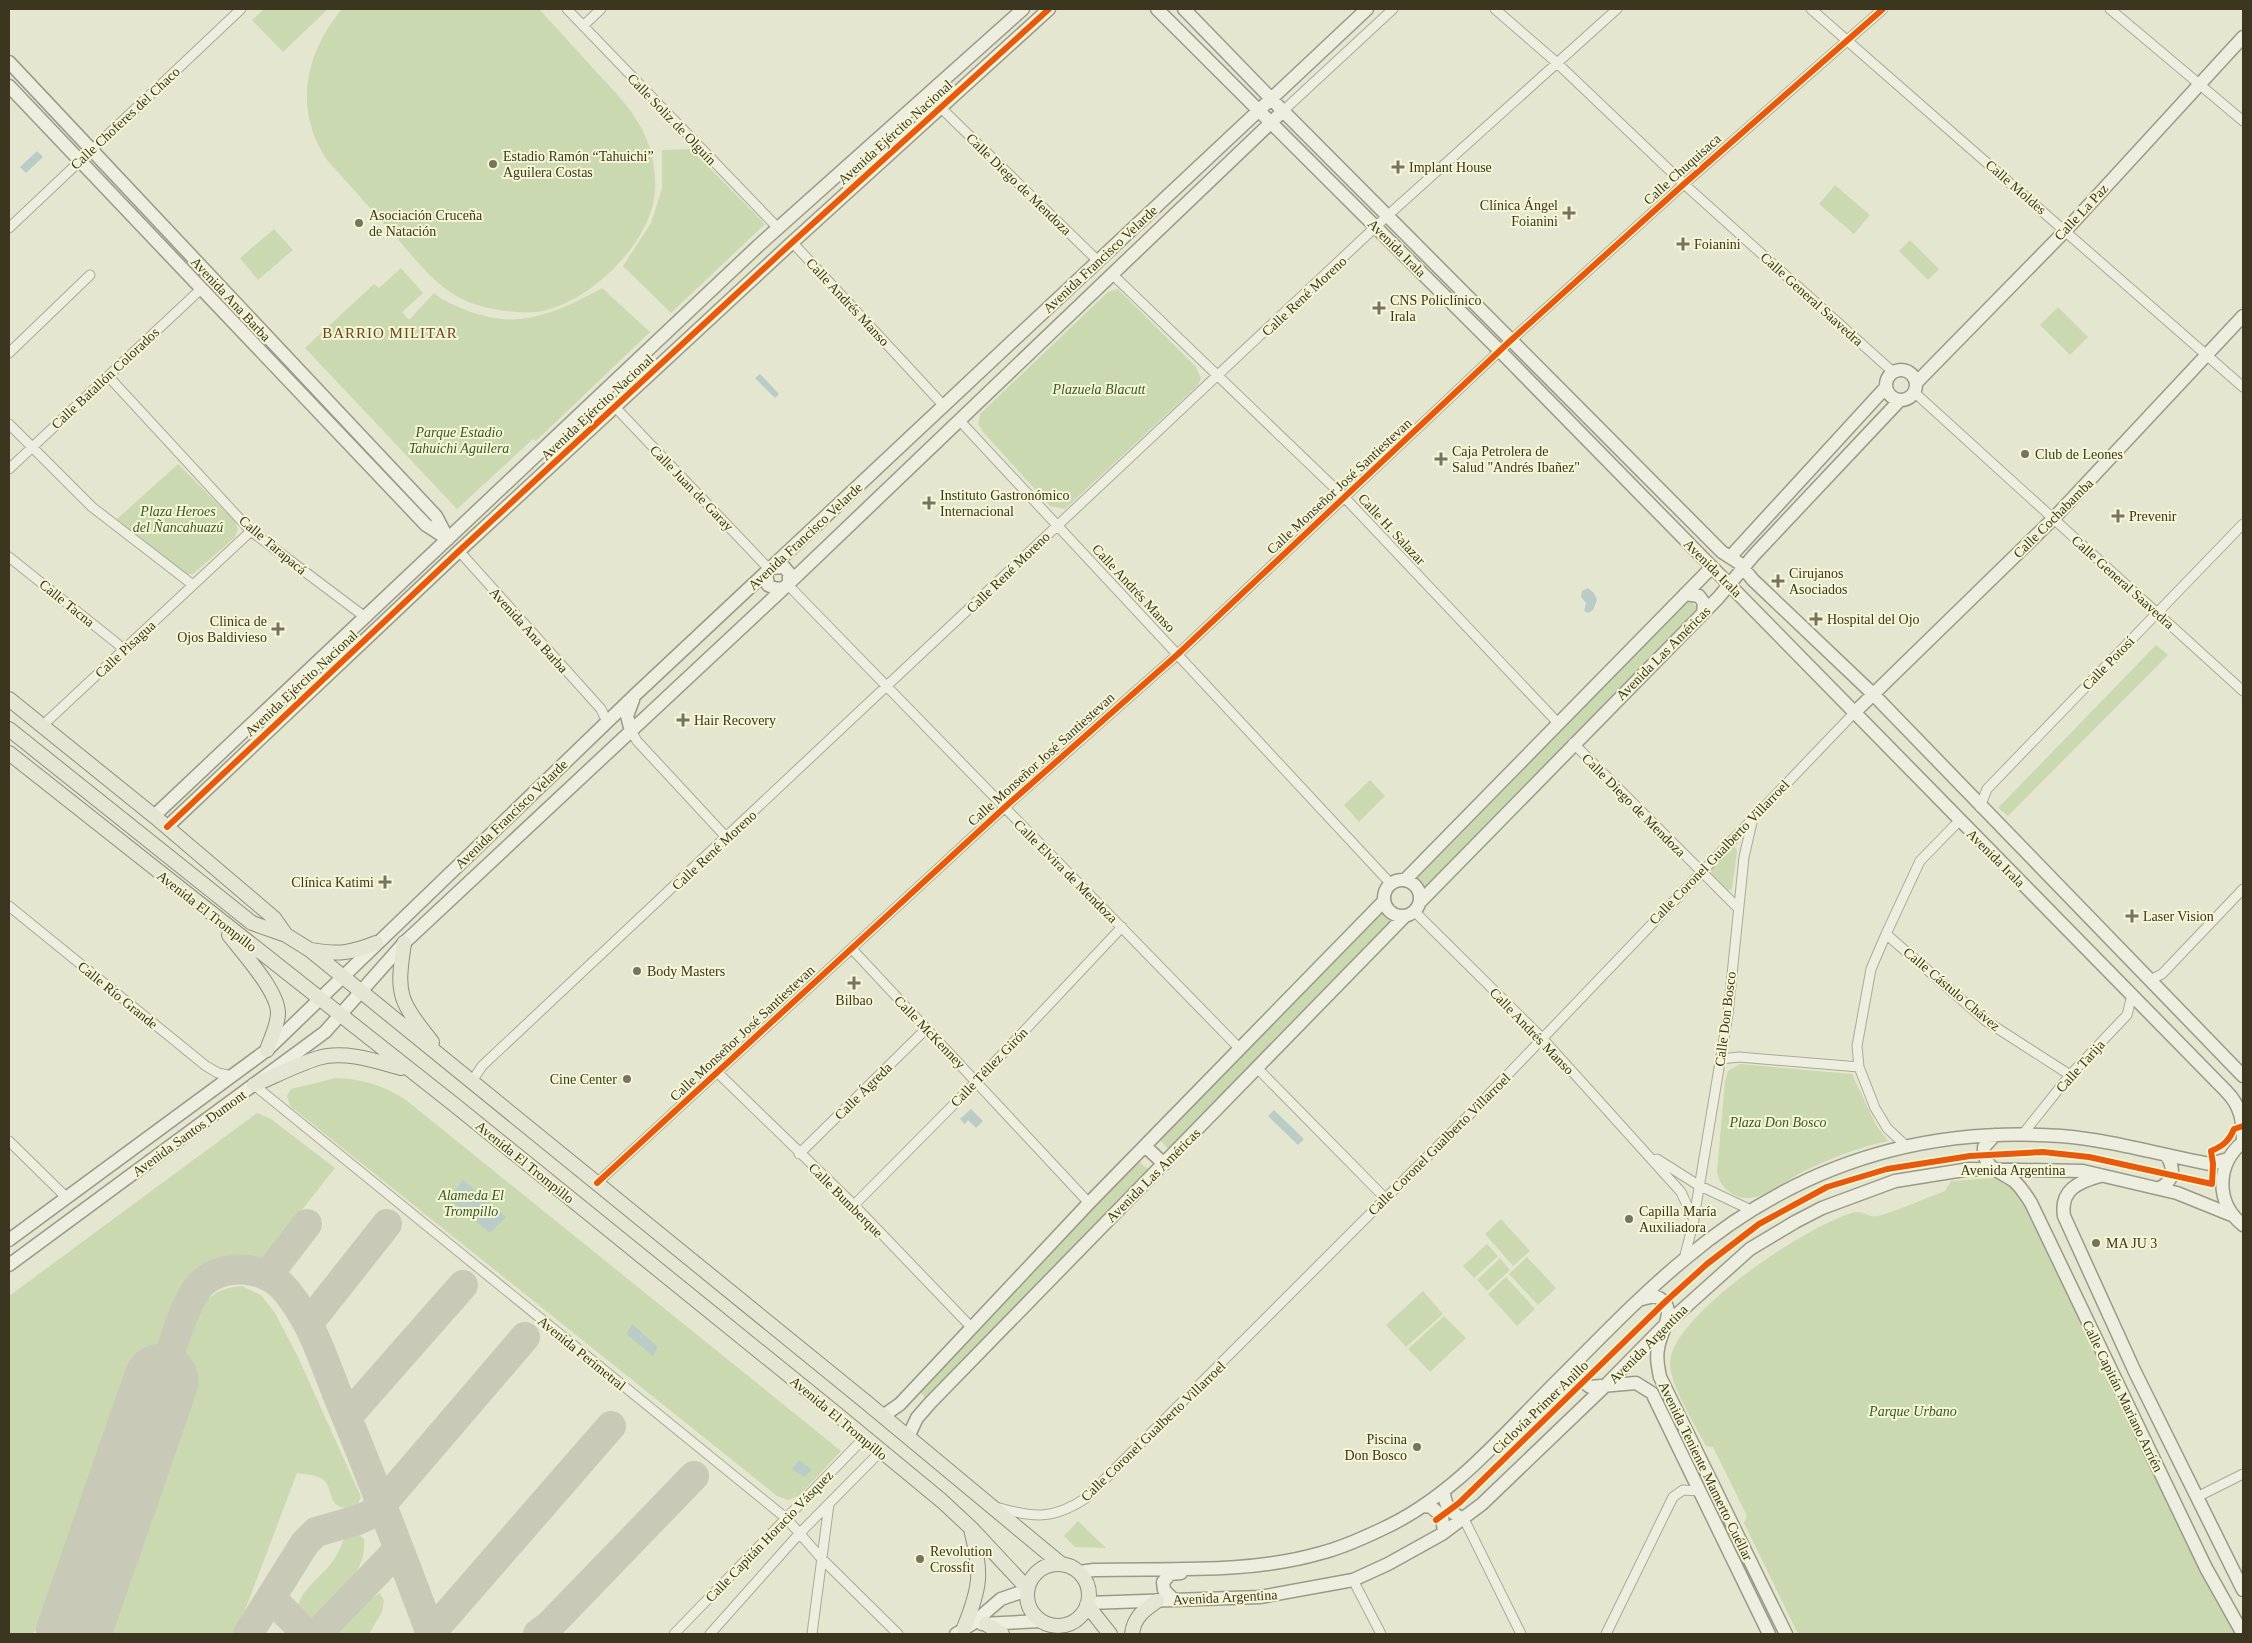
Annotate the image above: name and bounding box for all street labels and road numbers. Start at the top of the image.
street label: Calle Choferes del Chaco [68,64,183,173]
street label: Calle Soliz de Olguín [624,71,719,168]
street label: Avenida Ejército Nacional [835,77,956,188]
street label: Calle Diego de Mendoza [963,130,1075,239]
street label: Calle Chuquisaca [1641,130,1724,208]
street label: Calle Moldes [1982,157,2049,218]
street label: Calle La Paz [2051,181,2111,244]
street label: Avenida Francisco Velarde [1040,203,1160,316]
street label: Avenida Irala [1365,216,1429,281]
street label: Calle General Saavedra [1758,250,1866,350]
street label: Calle René Moreno [1259,253,1350,339]
street label: Avenida Ana Barba [188,254,274,345]
street label: Calle Andrés Manso [803,255,892,349]
street label: Calle Batallón Colorados [48,325,162,432]
street label: Avenida Ejército Nacional [538,351,657,463]
street label: Calle Monseñor José Santiestevan [1264,416,1415,557]
street label: Calle Juan de Garay [647,442,736,534]
street label: Calle Cochabamba [2011,475,2097,561]
street label: Avenida Francisco Velarde [745,480,865,593]
street label: Calle H. Salazar [1355,491,1428,568]
street label: Calle Tarapacá [236,513,310,578]
street label: Calle René Moreno [964,529,1053,616]
street label: Calle General Saavedra [2069,533,2177,633]
street label: Avenida Irala [1681,536,1745,601]
street label: Calle Andrés Manso [1089,541,1178,635]
street label: Calle Tacna [36,577,98,630]
street label: Avenida Ana Barba [486,585,571,677]
street label: Avenida Las Américas [1613,603,1713,703]
street label: Calle Pisagua [92,617,159,681]
street label: Avenida Ejército Nacional [242,627,361,739]
street label: Calle Potosí [2079,634,2137,693]
street label: Calle Monseñor José Santiestevan [965,690,1118,829]
street label: Calle Diego de Mendoza [1579,751,1689,861]
street label: Avenida Francisco Velarde [452,757,571,872]
street label: Calle Coronel Gualberto Villarroel [1646,777,1792,928]
street label: Calle René Moreno [669,807,760,893]
street label: Calle Elvira de Mendoza [1011,817,1121,927]
street label: Avenida Irala [1964,826,2028,891]
street label: Avenida El Trompillo [154,868,259,955]
street label: Calle Cástulo Chávez [1900,945,2003,1034]
street label: Calle Río Grande [75,959,160,1032]
street label: Calle Monseñor José Santiestevan [667,963,818,1104]
street label: Calle Don Bosco [1712,971,1739,1067]
street label: Calle Andrés Manso [1487,985,1577,1078]
street label: Calle McKenney [891,993,968,1072]
street label: Calle Téllez Girón [948,1025,1031,1110]
street label: Calle Tarija [2053,1036,2108,1096]
street label: Calle Ágreda [831,1059,895,1123]
street label: Calle Coronel Gualberto Villarroel [1365,1070,1513,1218]
street label: Avenida Santos Dumont [130,1087,249,1180]
street label: Avenida El Trompillo [473,1118,577,1207]
street label: Avenida Las Américas [1103,1125,1203,1225]
street label: Calle Bumberque [806,1160,886,1240]
street label: Avenida Argentina [1961,1163,2066,1178]
street label: Avenida Argentina [1606,1301,1691,1387]
street label: Avenida Perimetral [535,1314,629,1393]
street label: Calle Capitán Mariano Arrién [2079,1318,2166,1474]
street label: Calle Coronel Gualberto Villarroel [1078,1358,1229,1504]
street label: Ciclovía Primer Anillo [1489,1358,1591,1457]
street label: Avenida El Trompillo [787,1373,890,1463]
street label: Avenida Teniente Mamerto Cuéllar [1656,1379,1756,1563]
street label: Calle Capitán Horacio Vásquez [703,1468,836,1605]
street label: Avenida Argentina [1172,1587,1279,1608]

